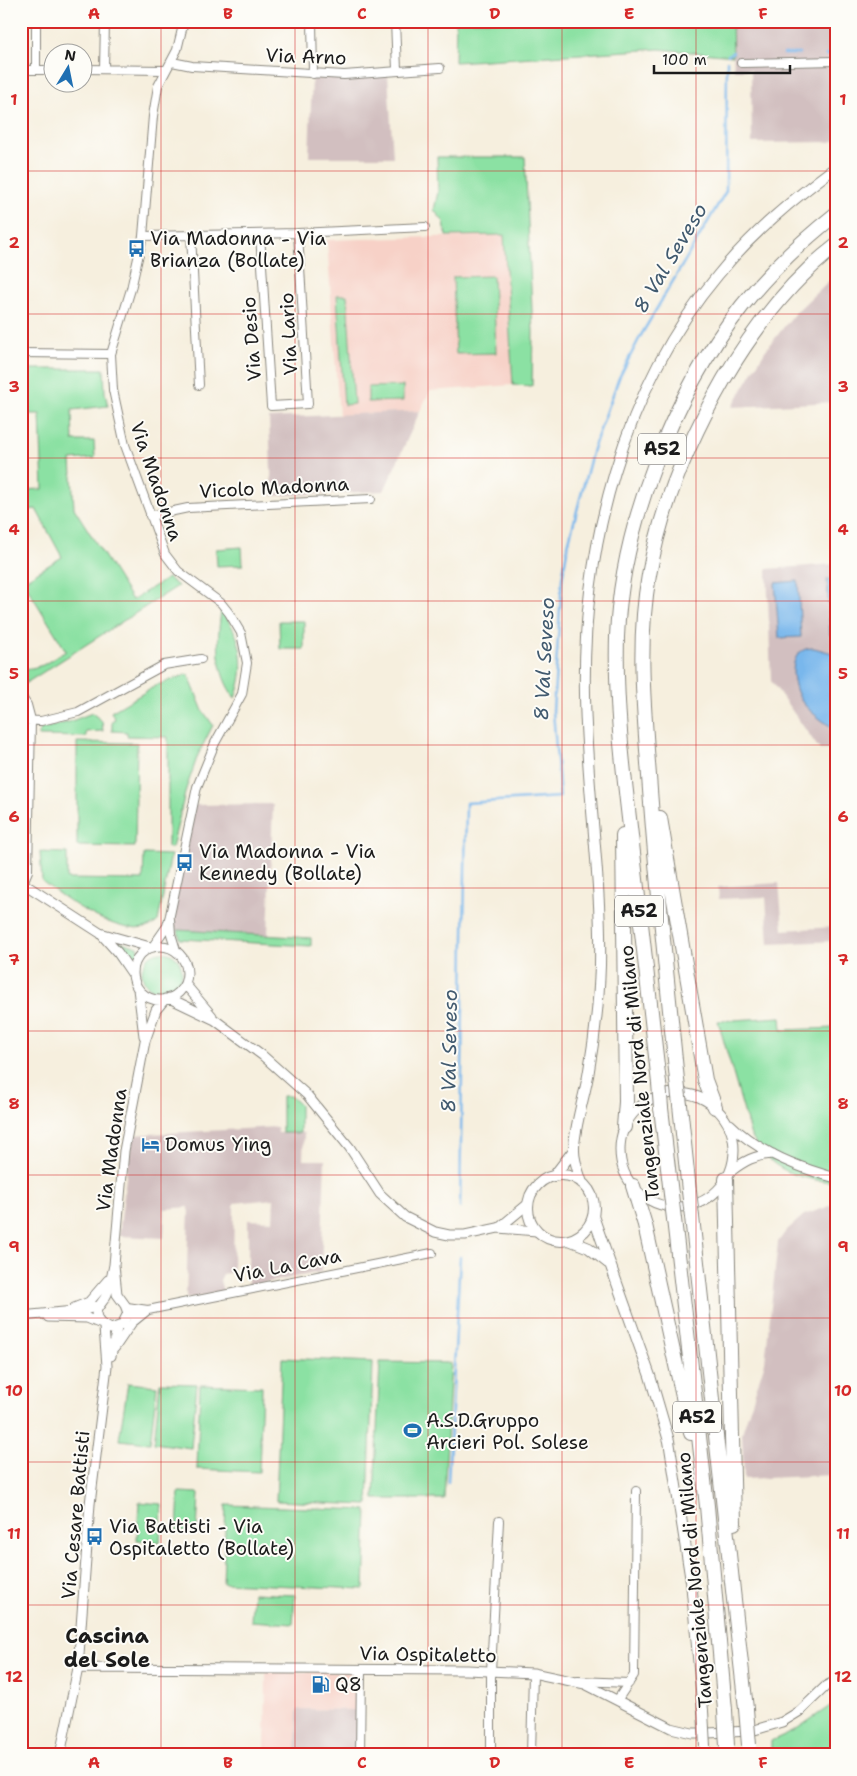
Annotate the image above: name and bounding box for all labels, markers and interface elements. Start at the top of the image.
text: A [88,3,100,24]
text: B [223,3,233,24]
text: C [357,3,367,24]
text: D [489,3,501,24]
text: E [624,3,634,24]
text: F [758,3,768,24]
north arrow [42,42,92,92]
scale bar [654,42,791,74]
street label: Via Arno [265,43,347,70]
text: N [63,45,77,65]
text: 100 m [662,50,707,70]
text: 1 [10,89,18,110]
text: 1 [839,89,847,110]
water label: 8 Val Seveso [627,198,713,318]
place label: Via Madonna - Via Brianza (Bollate) [150,226,326,273]
text: 2 [8,232,20,253]
text: 2 [837,232,849,253]
bus stop icon: Via Madonna - Via Brianza (Bollate) [126,239,146,259]
street label: Via Lario [274,292,303,376]
street label: Via Desio [236,296,267,382]
text: 3 [8,376,20,397]
text: 3 [837,376,849,397]
street label: Via Madonna [124,418,189,544]
road number: A52 [638,434,686,464]
street label: Vicolo Madonna [198,471,350,504]
text: 4 [8,519,20,540]
text: 4 [837,519,849,540]
water label: 8 Val Seveso [528,597,560,721]
text: 5 [9,663,19,684]
text: 5 [838,663,848,684]
text: 6 [8,806,20,827]
text: 6 [837,806,849,827]
place label: Via Madonna - Via Kennedy (Bollate) [199,839,375,886]
bus stop icon: Via Madonna - Via Kennedy (Bollate) [175,852,195,872]
road number: A52 [615,896,663,926]
street label: Tangenziale Nord di Milano [614,944,665,1202]
text: 7 [8,949,20,970]
text: 7 [837,949,849,970]
water label: 8 Val Seveso [435,989,463,1113]
street label: Via Madonna [90,1087,133,1213]
text: 8 [8,1093,20,1114]
text: 8 [837,1093,849,1114]
place label: Domus Ying [165,1132,271,1157]
hotel icon: Domus Ying [141,1134,161,1154]
text: 9 [8,1236,20,1257]
text: 9 [837,1236,849,1257]
street label: Via La Cava [231,1243,343,1288]
text: 10 [5,1380,23,1401]
text: 10 [834,1380,852,1401]
road number: A52 [673,1401,721,1432]
place label: A.S.D.Gruppo Arcieri Pol. Solese [426,1408,589,1455]
sports icon: A.S.D.Gruppo Arcieri Pol. Solese [402,1421,422,1441]
street label: Via Cesare Battisti [56,1430,95,1601]
street label: Tangenziale Nord di Milano [671,1451,718,1709]
place label: Via Battisti - Via Ospitaletto (Bollate) [109,1514,294,1561]
text: 11 [7,1523,21,1544]
text: 11 [836,1523,850,1544]
bus stop icon: Via Battisti - Via Ospitaletto (Bollate) [85,1527,105,1547]
district label: Cascina del Sole [64,1622,150,1674]
street label: Via Ospitaletto [359,1641,497,1668]
text: 12 [5,1666,23,1687]
text: 12 [834,1666,852,1687]
place label: Q8 [335,1672,362,1697]
fuel station icon: Q8 [311,1674,331,1694]
text: A [88,1752,100,1773]
text: B [223,1752,233,1773]
text: C [357,1752,367,1773]
text: D [489,1752,501,1773]
text: E [624,1752,634,1773]
text: F [758,1752,768,1773]

